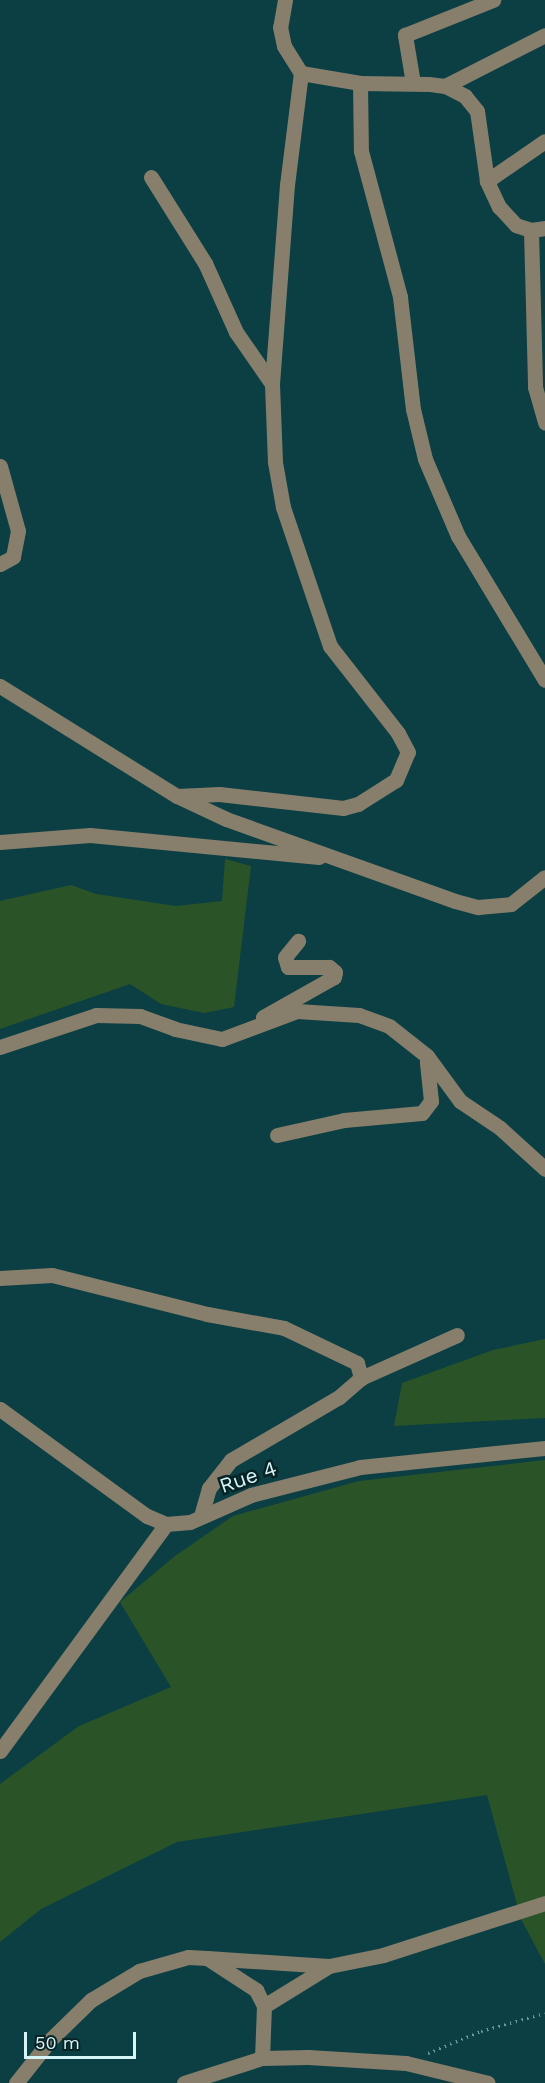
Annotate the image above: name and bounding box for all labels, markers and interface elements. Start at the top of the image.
street label: Rue 4 [216,1456,280,1498]
scale bar [27,2020,140,2058]
text: 50 m [35,2032,80,2053]

